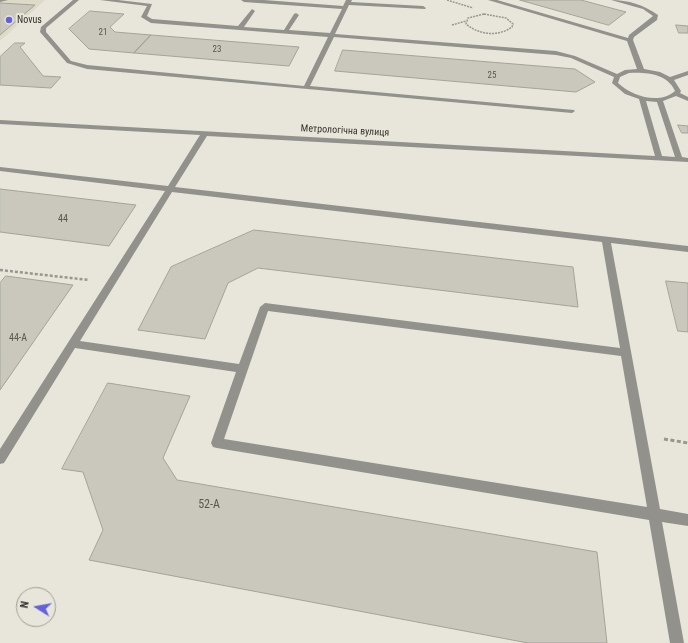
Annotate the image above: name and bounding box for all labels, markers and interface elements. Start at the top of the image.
place label: Novus [17,14,42,26]
marker: Novus [4,15,14,25]
house number: 21 [99,28,107,38]
house number: 23 [213,45,221,55]
house number: 25 [488,71,496,81]
street label: Метрологічна вулиця [300,123,390,139]
house number: 44 [58,213,68,225]
house number: 44-А [9,332,27,344]
house number: 52-А [198,498,220,512]
north arrow [16,587,56,627]
text: N [18,600,32,609]

